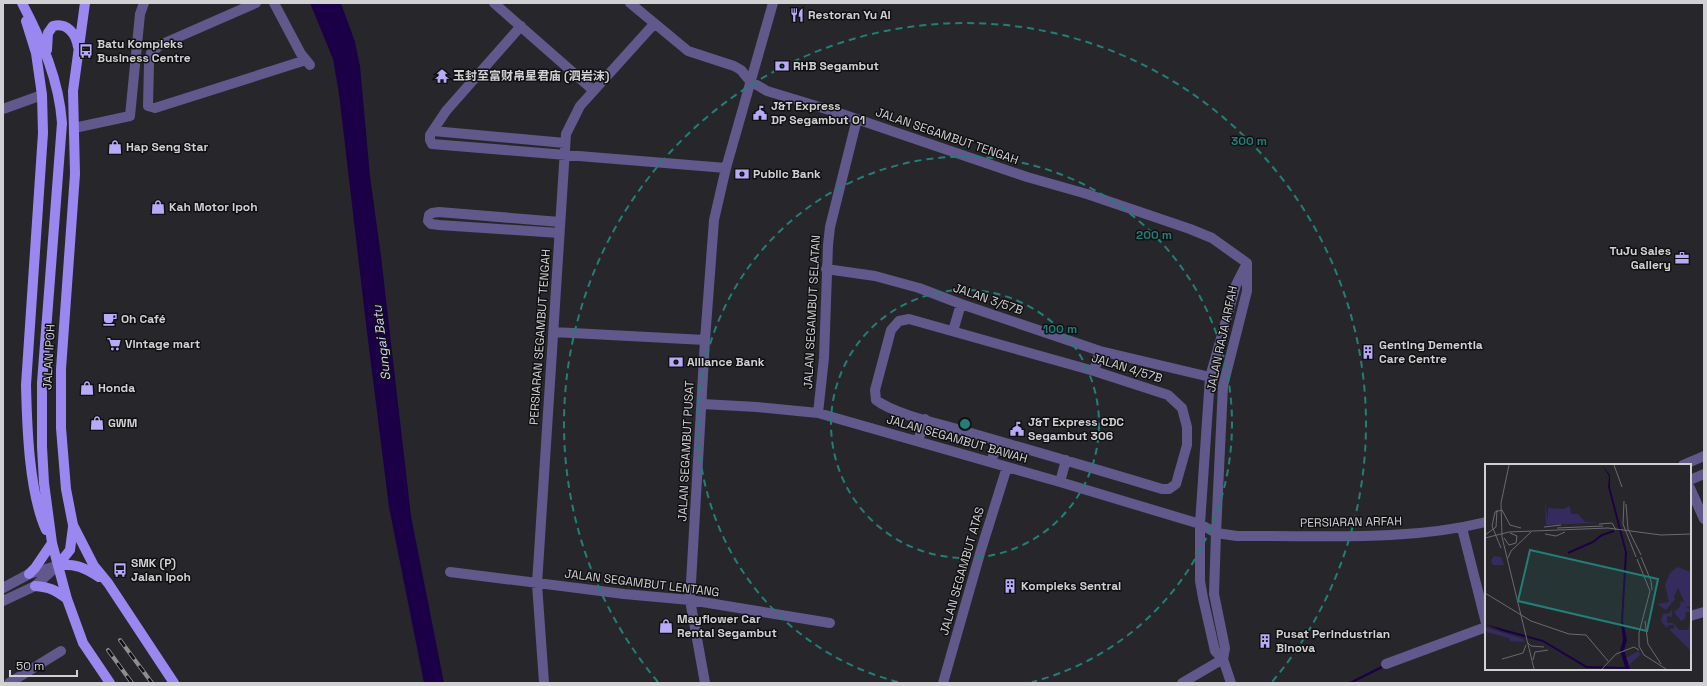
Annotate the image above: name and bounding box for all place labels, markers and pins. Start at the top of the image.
restaurant icon: Restoran Yu Ai [789,7,805,23]
place label: Restoran Yu Ai [808,7,891,23]
place label: Batu Kompleks Business Centre [97,36,191,66]
bus stop icon: Batu Kompleks Business Centre [78,43,94,59]
bank icon: RHB Segambut [774,58,790,74]
place label: RHB Segambut [793,58,879,74]
temple icon: 玉封至富财帛星君庙 (泗岩沫) [434,68,450,84]
place label: 玉封至富财帛星君庙 (泗岩沫) [453,68,610,84]
place label: J&T Express DP Segambut 01 [771,98,865,128]
public building icon: J&T Express DP Segambut 01 [752,105,768,121]
shop icon: Hap Seng Star [107,139,123,155]
place label: Hap Seng Star [126,139,208,155]
bank icon: Public Bank [734,166,750,182]
place label: Public Bank [753,166,821,182]
shop icon: Kah Motor Ipoh [150,199,166,215]
place label: Kah Motor Ipoh [169,199,258,215]
place label: TuJu Sales Gallery [1609,243,1671,273]
office icon: TuJu Sales Gallery [1674,250,1690,266]
cafe icon: Oh Café [102,311,118,327]
place label: Oh Café [121,311,166,327]
supermarket icon: Vintage mart [106,336,122,352]
place label: Vintage mart [125,336,200,352]
place label: Genting Dementia Care Centre [1379,337,1483,367]
building icon: Genting Dementia Care Centre [1360,344,1376,360]
bank icon: Alliance Bank [668,354,684,370]
place label: Alliance Bank [687,354,765,370]
shop icon: Honda [79,380,95,396]
place label: Honda [98,380,135,396]
place label: J&T Express CDC Segambut 306 [1028,414,1124,444]
shop icon: GWM [89,415,105,431]
place label: GWM [108,415,137,431]
centre of rings [958,417,972,431]
public building icon: J&T Express CDC Segambut 306 [1009,421,1025,437]
place label: SMK (P) Jalan Ipoh [131,555,191,585]
bus stop icon: SMK (P) Jalan Ipoh [112,562,128,578]
building icon: Kompleks Sentral [1002,578,1018,594]
place label: Kompleks Sentral [1021,578,1121,594]
place label: Mayflower Car Rental Segambut [677,611,777,641]
shop icon: Mayflower Car Rental Segambut [658,618,674,634]
place label: Pusat Perindustrian Binova [1276,626,1390,656]
building icon: Pusat Perindustrian Binova [1257,633,1273,649]

